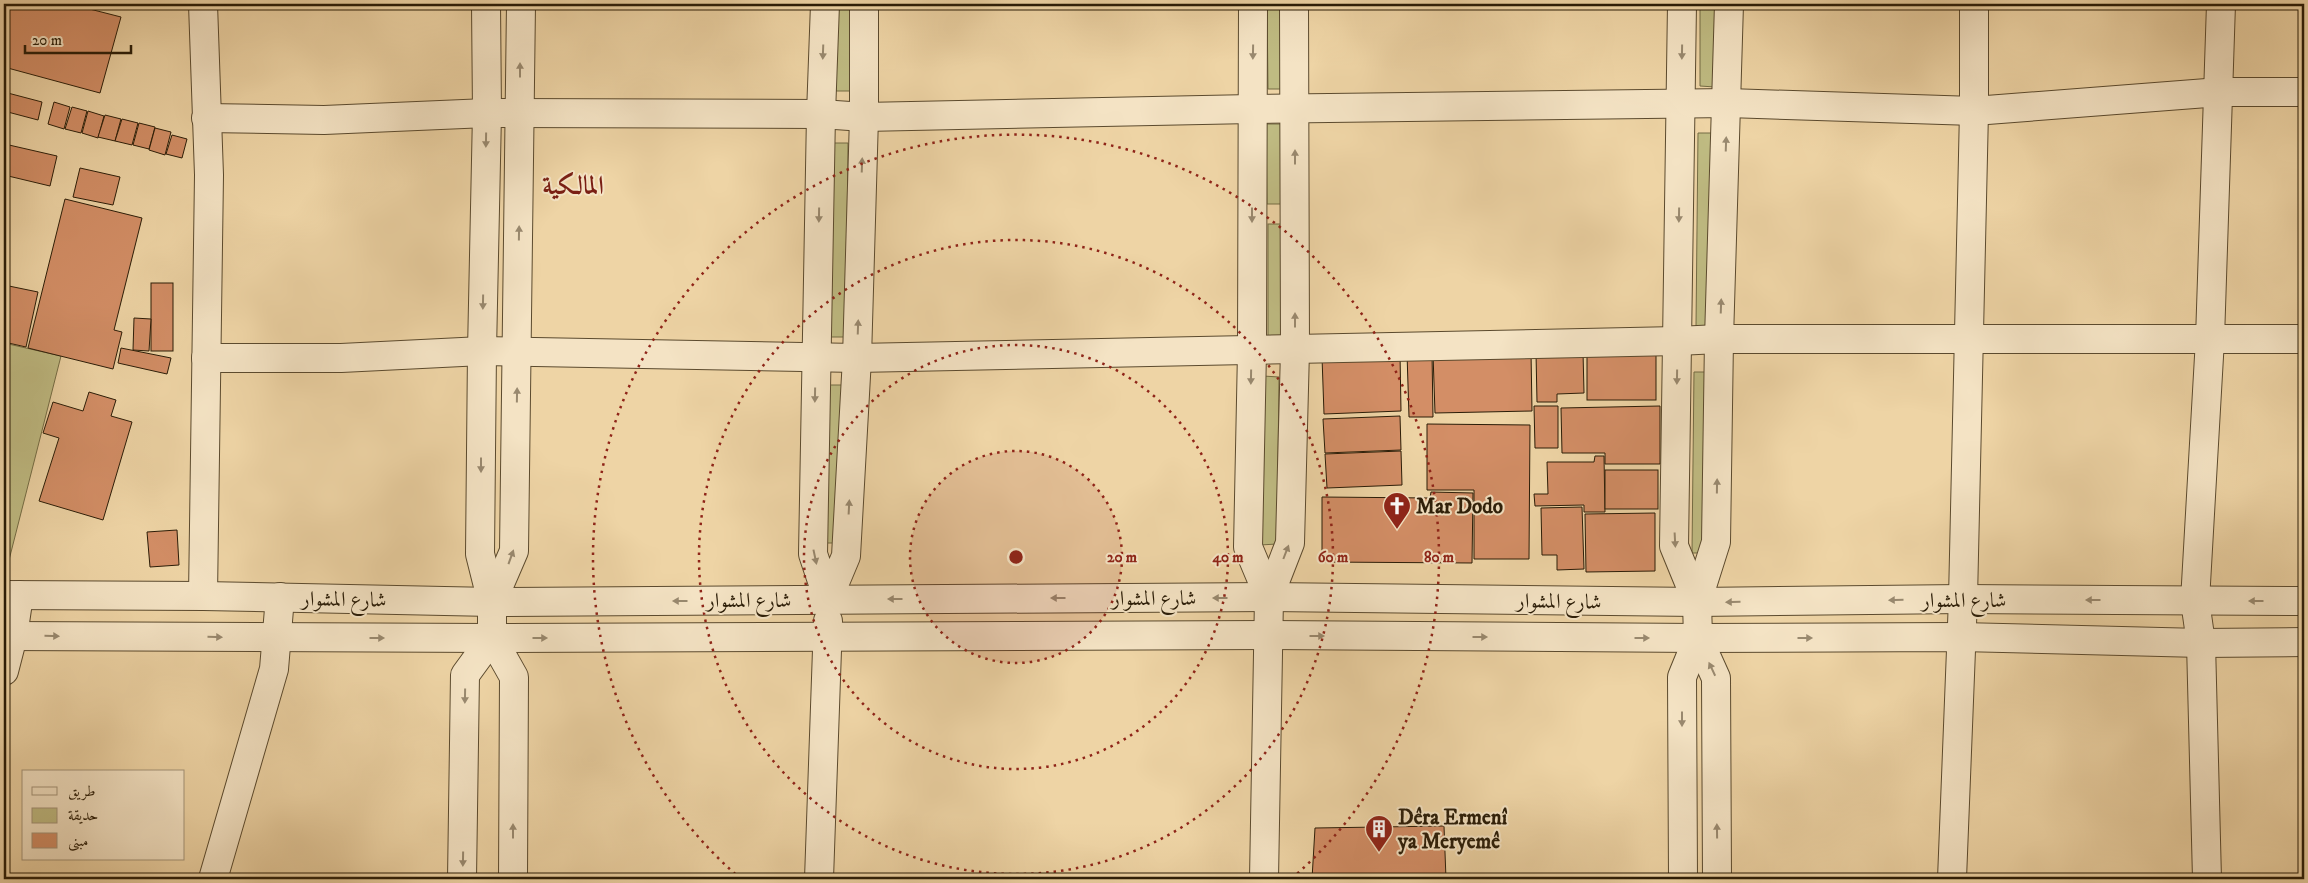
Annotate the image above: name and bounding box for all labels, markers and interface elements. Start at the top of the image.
scale bar [25,22,131,54]
text: 20 m [32,31,62,50]
one-way arrow [819,45,827,61]
one-way arrow [1249,45,1257,61]
one-way arrow [1678,45,1686,61]
one-way arrow [516,62,524,78]
one-way arrow [482,132,490,148]
one-way arrow [1723,136,1731,152]
one-way arrow [1291,149,1299,165]
one-way arrow [858,157,866,173]
district label: المالكية [542,170,604,203]
one-way arrow [814,207,822,223]
one-way arrow [1248,207,1256,223]
one-way arrow [1675,207,1683,223]
one-way arrow [515,224,523,240]
one-way arrow [478,295,486,311]
one-way arrow [1717,298,1725,314]
one-way arrow [1291,312,1299,328]
one-way arrow [854,319,862,335]
one-way arrow [1247,370,1255,386]
one-way arrow [1673,370,1681,386]
one-way arrow [513,387,521,403]
one-way arrow [811,387,819,403]
one-way arrow [477,457,485,473]
one-way arrow [1713,478,1721,494]
church icon: Mar Dodo [1382,491,1412,530]
place label: Mar Dodo [1416,494,1503,520]
one-way arrow [845,499,853,515]
one-way arrow [1671,532,1679,548]
one-way arrow [1282,544,1290,559]
centre of rings [1007,548,1025,566]
text: 20 m [1107,548,1138,567]
text: 40 m [1211,548,1244,567]
text: 60 m [1318,548,1349,567]
text: 80 m [1424,548,1455,567]
one-way arrow [507,549,515,564]
one-way arrow [811,549,819,565]
street label: شارع المشوار [299,586,387,618]
street label: شارع المشوار [1109,586,1197,616]
street label: شارع المشوار [704,588,792,618]
street label: شارع المشوار [1514,588,1602,620]
street label: شارع المشوار [1919,588,2007,618]
one-way arrow [1049,594,1065,602]
one-way arrow [1212,594,1228,602]
one-way arrow [887,595,903,603]
one-way arrow [1887,596,1903,604]
one-way arrow [2085,596,2101,604]
one-way arrow [672,597,688,605]
one-way arrow [2247,597,2263,605]
one-way arrow [1725,598,1741,606]
one-way arrow [45,632,61,640]
one-way arrow [1309,632,1325,640]
one-way arrow [207,633,223,641]
one-way arrow [1472,633,1488,641]
one-way arrow [370,634,386,642]
one-way arrow [532,634,548,642]
one-way arrow [1634,634,1650,642]
one-way arrow [1797,634,1813,642]
one-way arrow [1707,662,1715,676]
one-way arrow [461,688,469,704]
one-way arrow [1678,711,1686,727]
legend [22,770,185,860]
text: طريق [68,782,95,801]
place label: Dêra Ermenî ya Meryemê [1397,805,1508,855]
text: حديقة [68,806,98,825]
building icon: Dêra Ermenî ya Meryemê [1364,814,1394,853]
one-way arrow [509,822,517,838]
one-way arrow [1713,822,1721,838]
text: مبنى [68,832,88,852]
one-way arrow [459,851,467,867]

